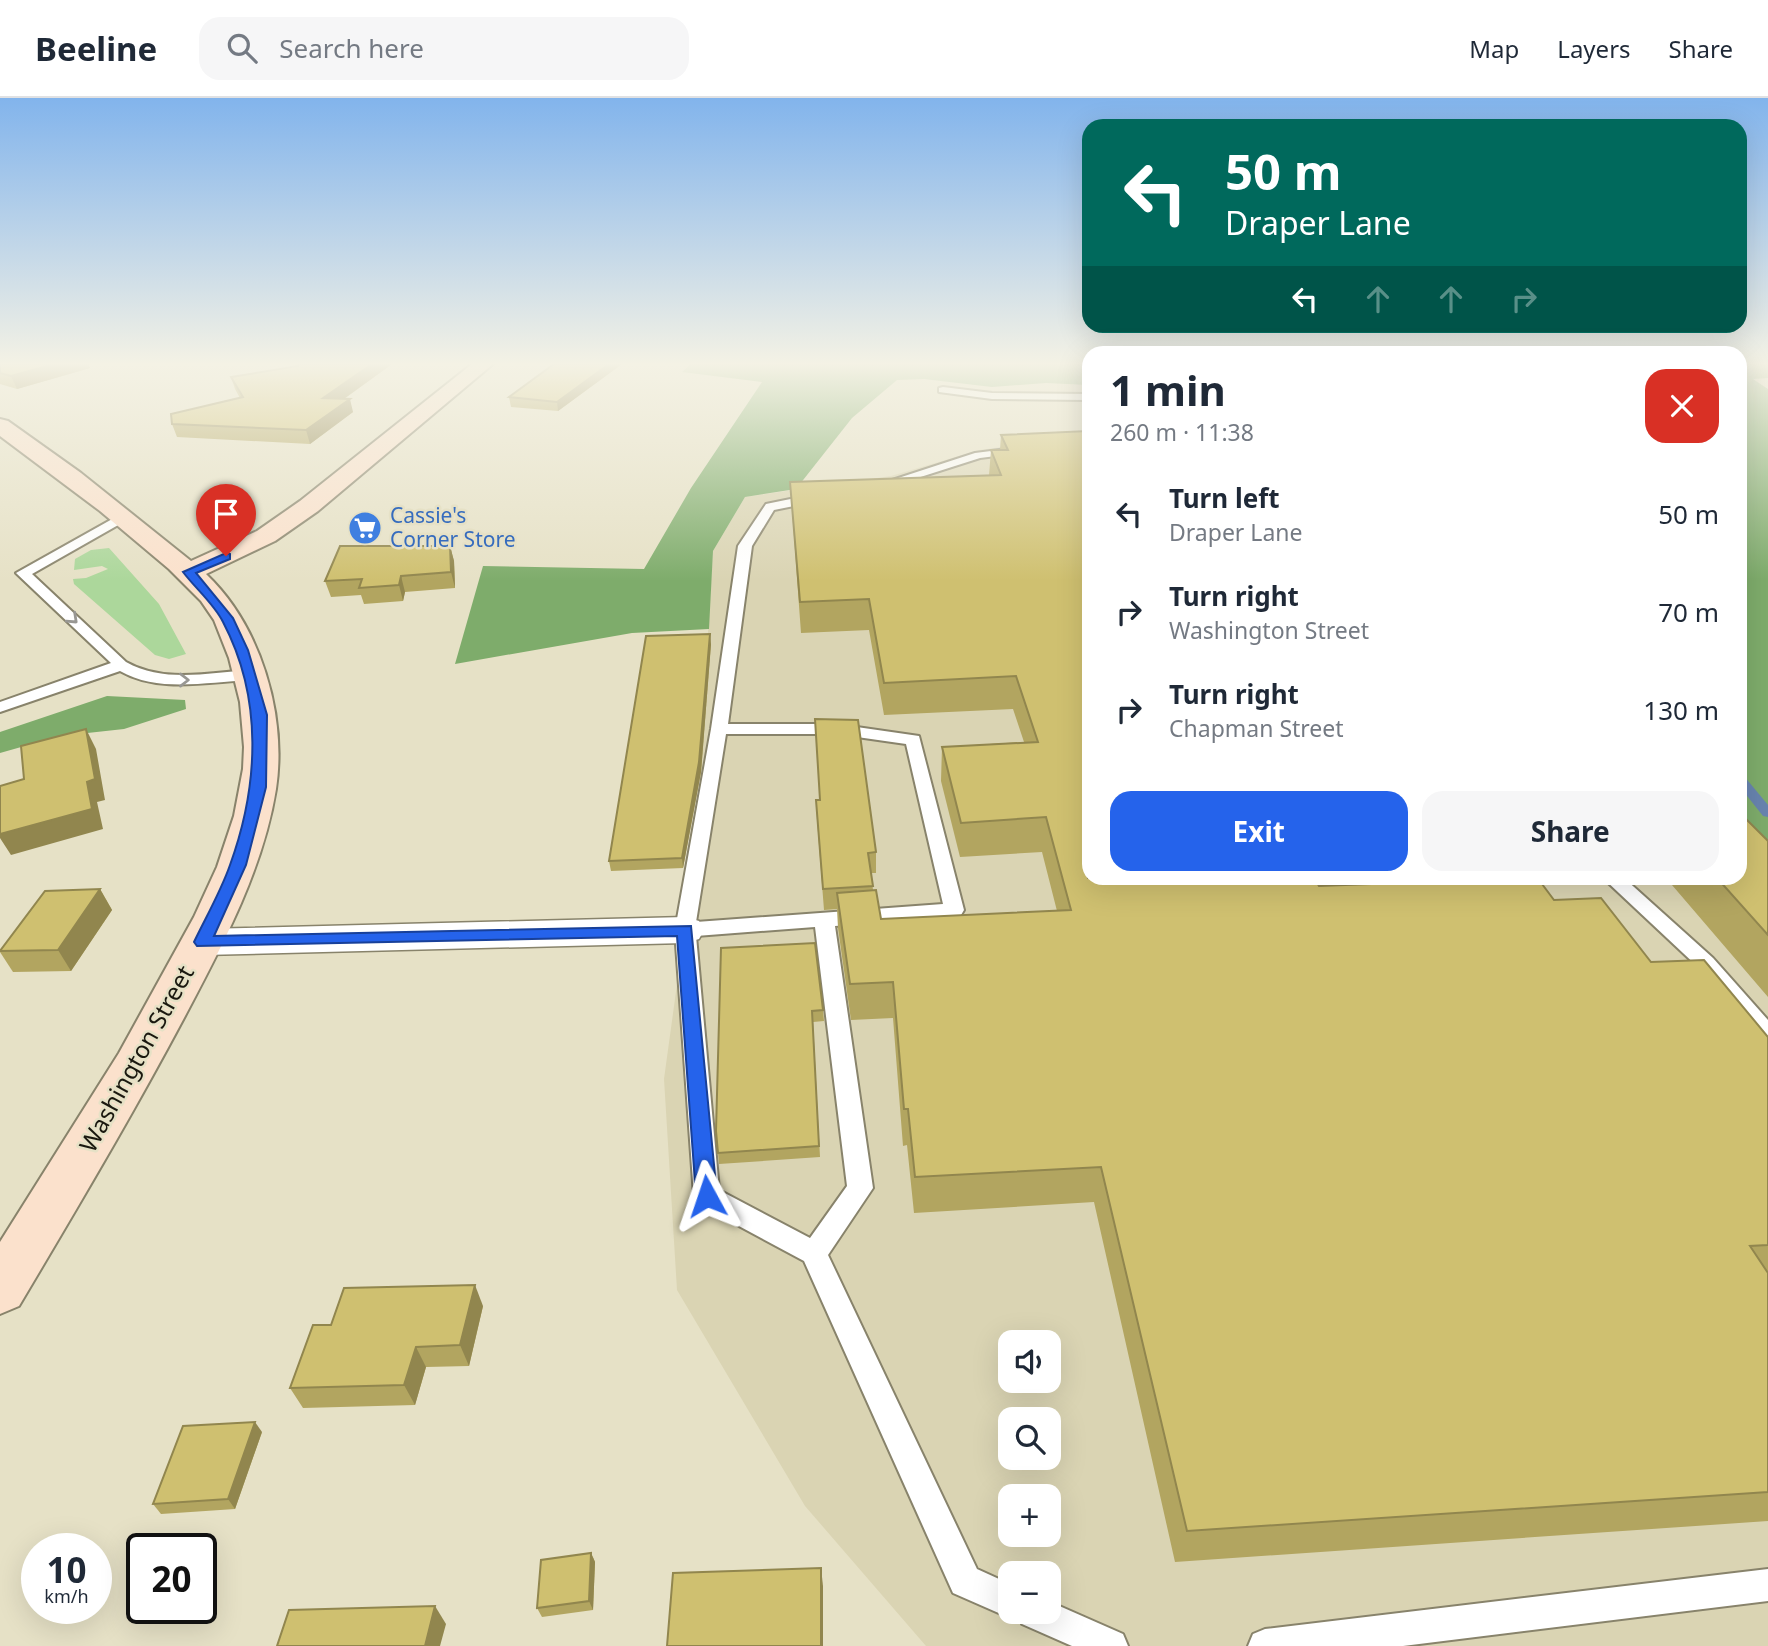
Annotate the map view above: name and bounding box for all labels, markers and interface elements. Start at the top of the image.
search box [199,17,689,80]
text: Beeline [35,26,157,71]
icon: search [223,29,261,67]
text: Search here [279,30,424,66]
text: Map [1469,32,1519,65]
text: Layers [1557,32,1631,65]
text: Share [1669,32,1733,65]
text: 50 m [1225,138,1342,204]
icon: left [1110,147,1201,238]
text: Draper Lane [1225,201,1411,244]
icon: left [1286,280,1324,318]
icon: ahead [1359,280,1397,318]
icon: ahead [1432,280,1470,318]
icon: right [1505,280,1543,318]
text: 1 min [1110,361,1226,418]
button: close [1645,369,1719,443]
text: 260 m · 11:38 [1110,416,1254,448]
text: Turn left [1169,480,1280,516]
pin [196,484,256,556]
icon: arrive [207,495,245,533]
icon: left [1110,495,1148,533]
text: 50 m [1658,496,1719,532]
place label: Cassie's Corner Store [390,501,516,553]
supermarket icon: Cassie's Corner Store [346,509,384,547]
text: Draper Lane [1169,516,1302,548]
text: Turn right [1169,578,1299,614]
icon: right [1110,593,1148,631]
text: 70 m [1658,594,1719,630]
one-way arrow [65,610,78,623]
text: Washington Street [1169,614,1369,646]
one-way arrow [179,672,189,688]
text: Turn right [1169,676,1299,712]
icon: right [1110,691,1148,729]
text: 130 m [1643,692,1719,728]
text: Chapman Street [1169,712,1344,744]
button: Exit [1110,791,1408,871]
button: Share [1422,791,1719,871]
street label: Washington Street [71,959,201,1158]
position arrow [670,1159,744,1233]
map controls [998,1330,1061,1624]
button: sound [998,1330,1061,1393]
button: search [998,1407,1061,1470]
button: + [998,1484,1061,1547]
speed limit sign: 20 [126,1533,217,1624]
text: 10 [46,1546,87,1593]
button: − [998,1561,1061,1624]
text: km/h [44,1584,89,1608]

